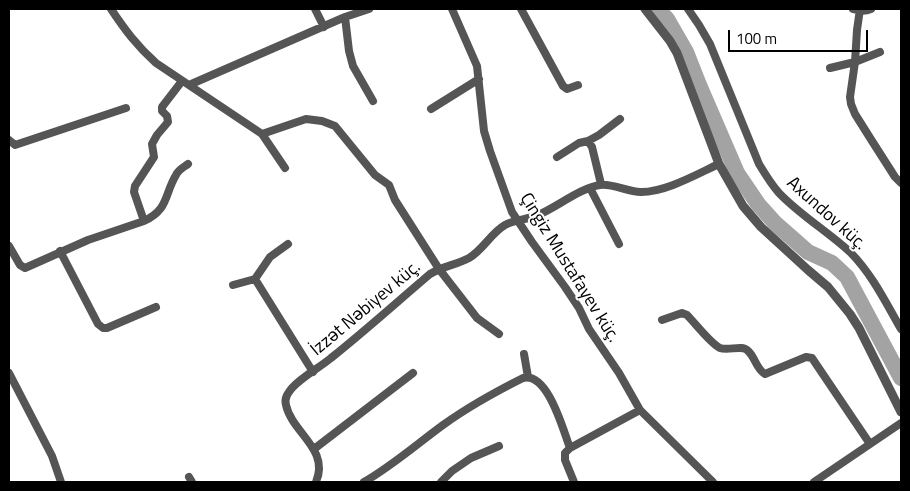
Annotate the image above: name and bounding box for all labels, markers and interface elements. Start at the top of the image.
scale bar [730,20,870,52]
text: 100 m [736,27,777,50]
street label: Axundov küç. [782,173,870,255]
street label: Çingiz Mustafayev küç. [514,189,624,347]
street label: İzzət Nəbiyev küç. [307,257,425,361]

